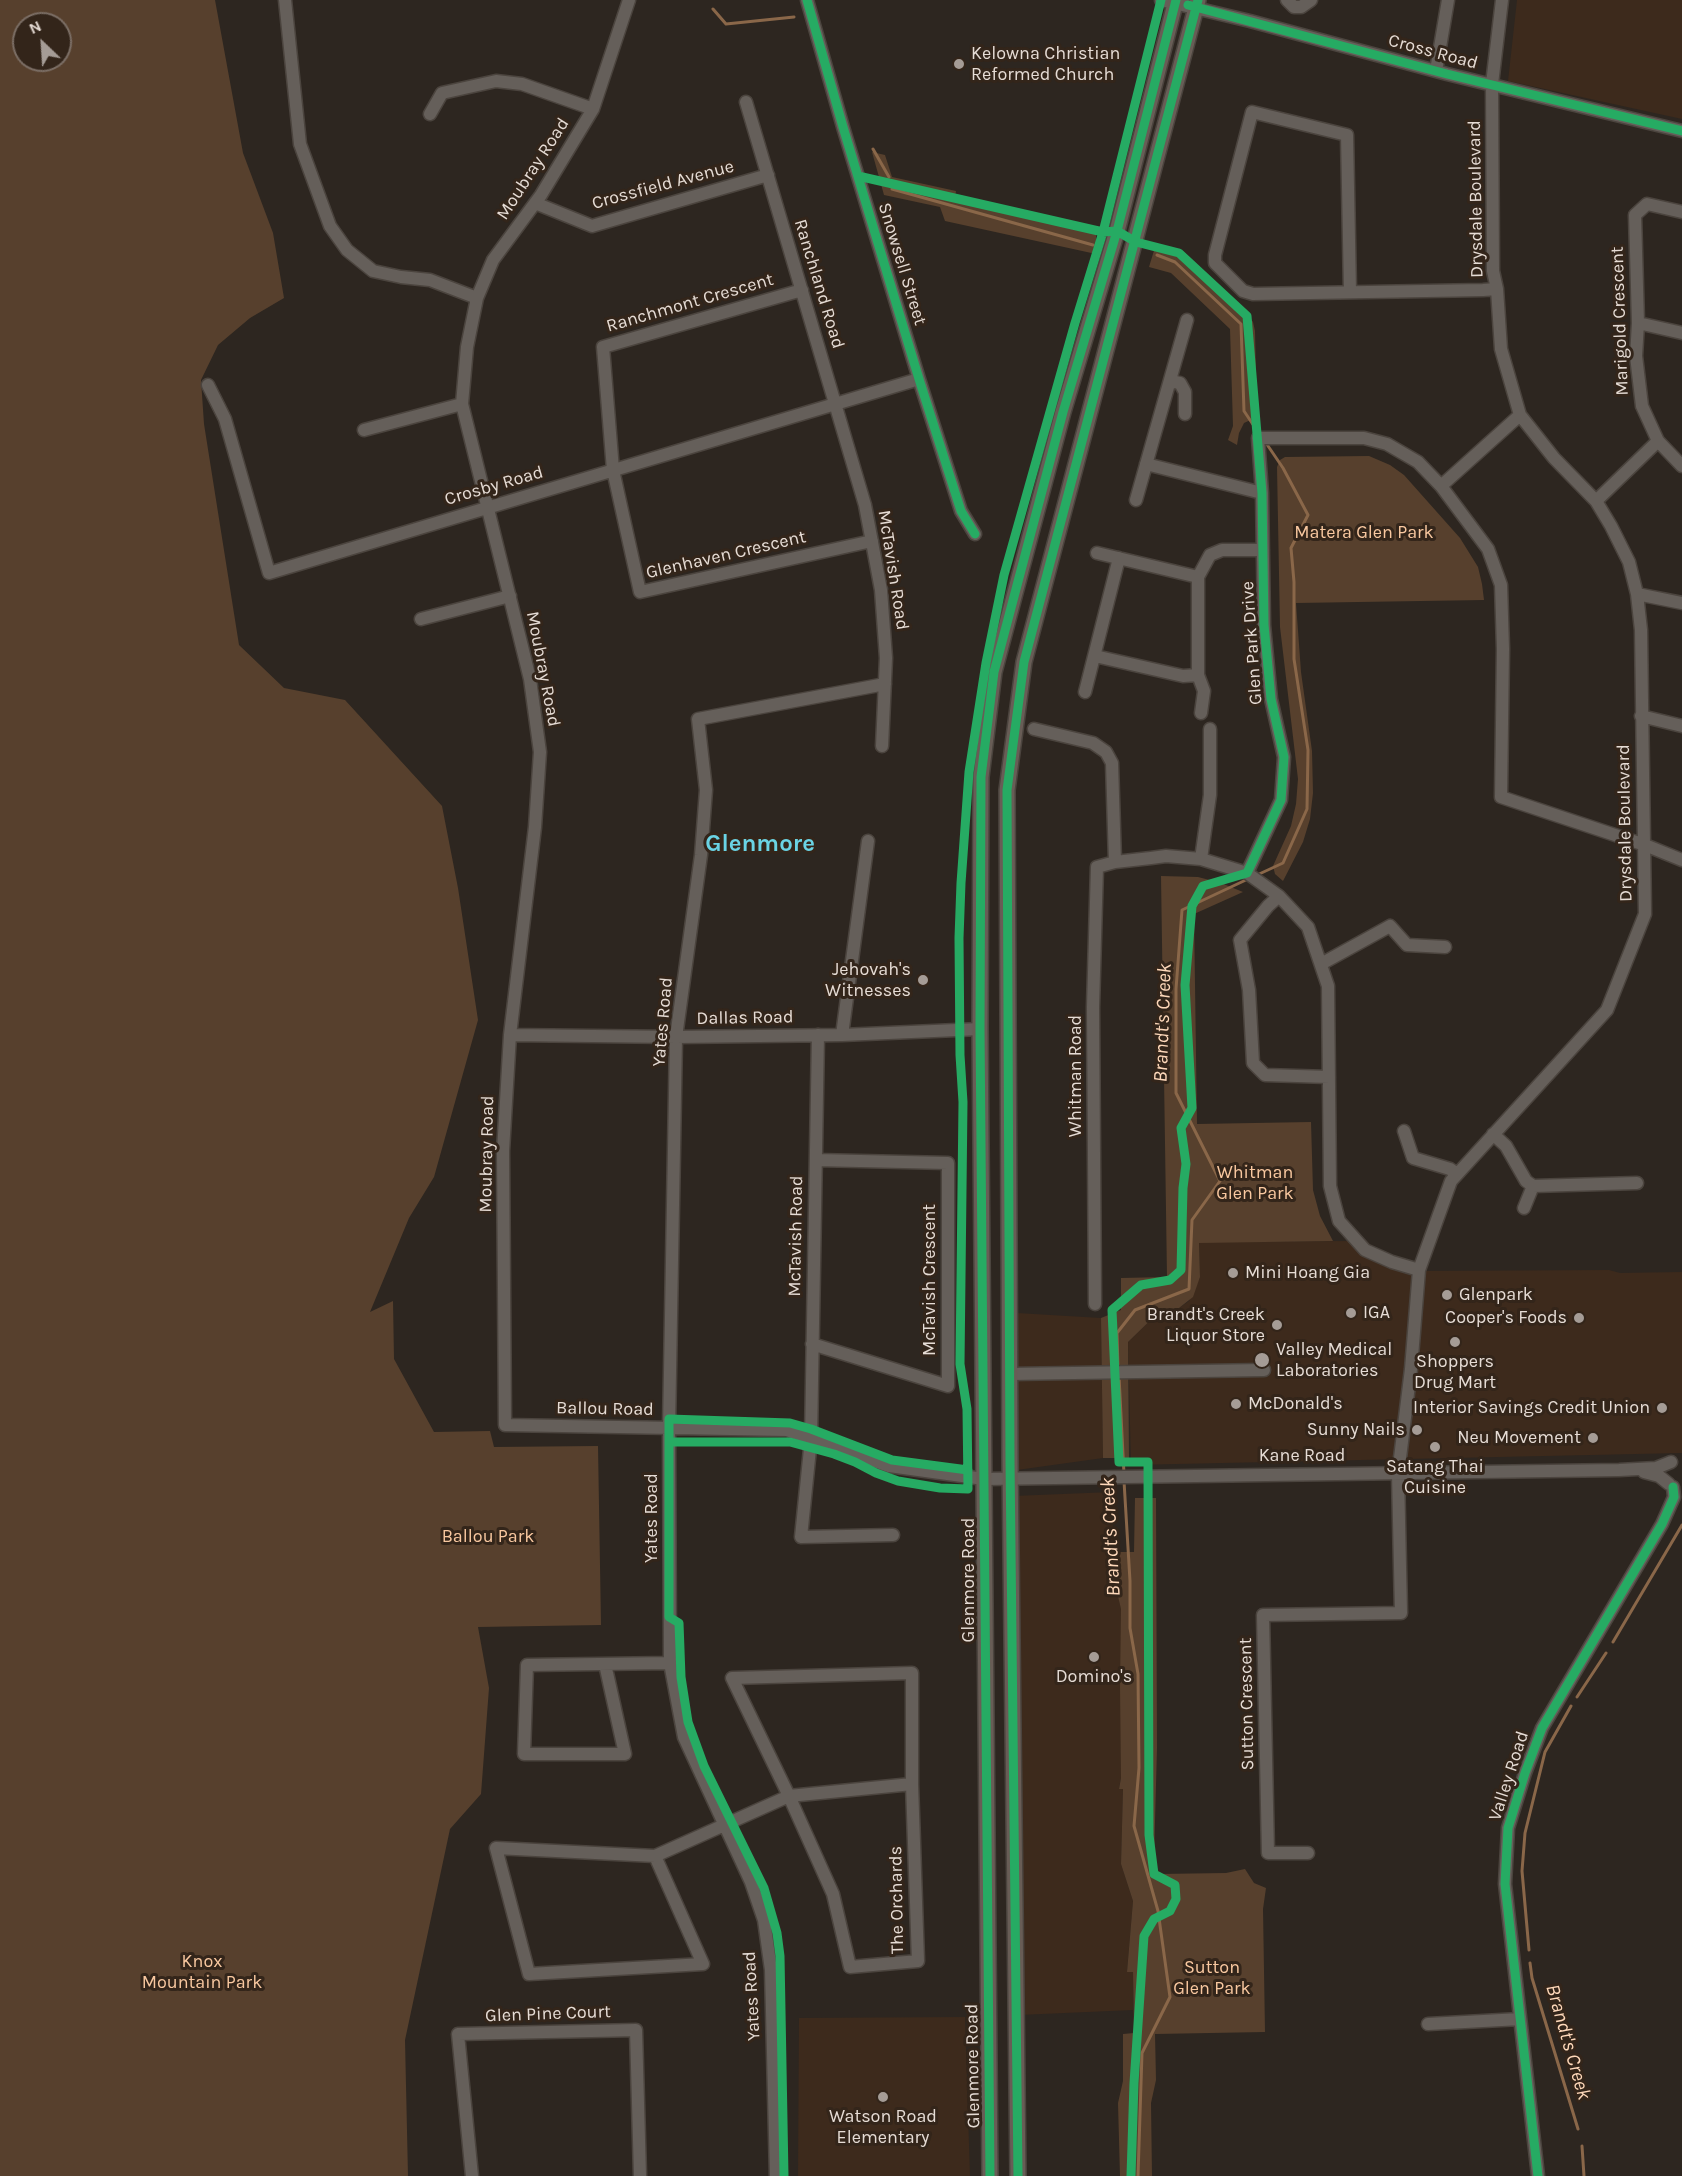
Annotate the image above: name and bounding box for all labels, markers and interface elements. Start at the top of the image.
north arrow [12,12,72,72]
text: N [26,16,44,38]
street label: Cross Road [1386,30,1480,74]
place label: Kelowna Christian Reformed Church [971,43,1120,86]
marker: Kelowna Christian Reformed Church [952,57,966,71]
street label: Moubray Road [492,114,574,224]
street label: Drysdale Boulevard [1464,120,1488,278]
street label: Crossfield Avenue [590,156,736,214]
street label: Snowsell Street [873,200,931,328]
street label: Ranchland Road [789,217,849,351]
street label: Marigold Crescent [1607,246,1633,396]
street label: Ranchmont Crescent [604,269,776,337]
street label: Crosby Road [442,462,546,510]
street label: McTavish Road [873,508,913,632]
park label: Matera Glen Park [1294,522,1434,544]
street label: Glenhaven Crescent [644,526,808,584]
street label: Glen Park Drive [1237,580,1267,706]
street label: Moubray Road [521,609,565,729]
street label: Drysdale Boulevard [1613,744,1637,902]
district label: Glenmore [705,830,815,858]
place label: Jehovah's Witnesses [825,959,911,1002]
water label: Brandt's Creek [1149,963,1177,1083]
marker: Jehovah's Witnesses [916,973,930,987]
street label: Yates Road [648,976,678,1068]
street label: Dallas Road [696,1006,794,1030]
street label: Whitman Road [1065,1015,1087,1137]
street label: Moubray Road [475,1095,499,1213]
park label: Whitman Glen Park [1216,1162,1294,1204]
street label: McTavish Road [784,1175,808,1297]
street label: McTavish Crescent [919,1204,941,1356]
place label: Mini Hoang Gia [1245,1262,1370,1284]
marker: Mini Hoang Gia [1226,1266,1240,1280]
place label: Glenpark [1459,1284,1533,1306]
marker: Glenpark [1440,1288,1454,1302]
place label: IGA [1363,1302,1390,1324]
place label: Brandt's Creek Liquor Store [1147,1304,1265,1346]
marker: IGA [1344,1306,1358,1320]
place label: Cooper's Foods [1445,1307,1567,1329]
marker: Cooper's Foods [1572,1311,1586,1325]
marker: Brandt's Creek Liquor Store [1270,1318,1284,1332]
marker: Shoppers Drug Mart [1448,1335,1462,1349]
place label: Valley Medical Laboratories [1276,1339,1392,1382]
marker: Valley Medical Laboratories [1253,1351,1271,1369]
place label: Shoppers Drug Mart [1414,1351,1496,1394]
place label: McDonald's [1248,1393,1343,1415]
street label: Ballou Road [556,1397,654,1421]
marker: McDonald's [1229,1397,1243,1411]
place label: Interior Savings Credit Union [1413,1397,1650,1419]
marker: Interior Savings Credit Union [1655,1401,1669,1415]
place label: Sunny Nails [1307,1419,1405,1441]
marker: Sunny Nails [1410,1423,1424,1437]
place label: Neu Movement [1457,1427,1581,1449]
marker: Neu Movement [1586,1431,1600,1445]
marker: Satang Thai Cuisine [1428,1440,1442,1454]
street label: Kane Road [1259,1445,1345,1467]
place label: Satang Thai Cuisine [1386,1456,1484,1498]
street label: Yates Road [641,1473,663,1563]
water label: Brandt's Creek [1096,1477,1126,1597]
street label: Glenmore Road [958,1518,980,1642]
park label: Ballou Park [442,1526,534,1548]
street label: Sutton Crescent [1235,1637,1259,1771]
marker: Domino's [1087,1650,1101,1664]
place label: Domino's [1056,1666,1132,1688]
street label: Valley Road [1484,1728,1534,1824]
street label: The Orchards [885,1846,909,1954]
park label: Knox Mountain Park [142,1951,262,1994]
street label: Yates Road [739,1951,765,2041]
park label: Sutton Glen Park [1173,1957,1251,2000]
water label: Brandt's Creek [1540,1981,1596,2103]
street label: Glen Pine Court [485,2001,611,2027]
street label: Glenmore Road [961,2003,985,2129]
marker: Watson Road Elementary [876,2090,890,2104]
place label: Watson Road Elementary [829,2106,937,2148]

